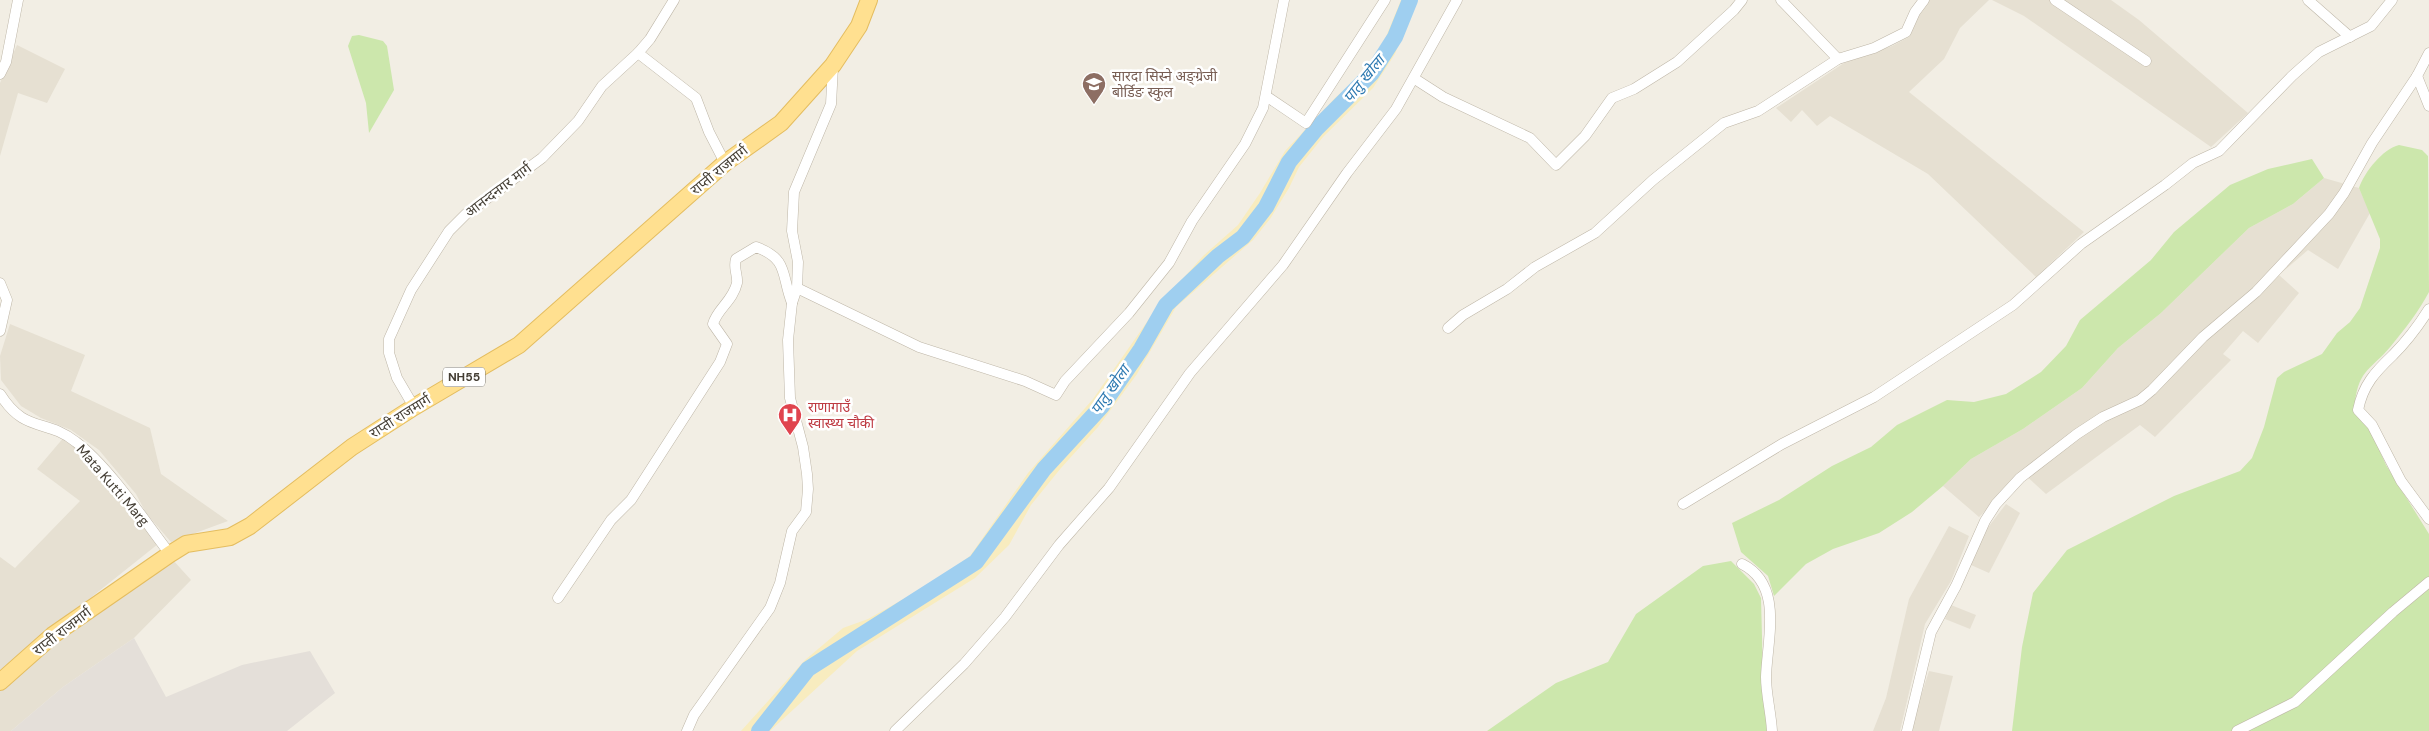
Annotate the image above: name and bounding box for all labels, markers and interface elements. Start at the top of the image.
water label: पातु खोला [1339,49,1391,107]
place label: सारदा सिस्ने अङ्ग्रेजी बोर्डिङ स्कुल [1112,67,1217,102]
school or university icon: सारदा सिस्ने अङ्ग्रेजी बोर्डिङ स्कुल [1081,71,1107,105]
street label: राप्ती राजमार्ग [687,141,752,199]
street label: आनन्दनगर मार्ग [461,158,536,221]
water label: पातु खोला [1086,359,1136,418]
road number: NH55 [443,368,485,387]
street label: राप्ती राजमार्ग [366,390,435,442]
place label: राणागाउँ स्वास्थ्य चौकी [808,398,875,432]
hospital icon: राणागाउँ स्वास्थ्य चौकी [777,402,803,436]
street label: Mata Kutti Marg [73,441,153,530]
street label: राप्ती राजमार्ग [29,602,96,659]

